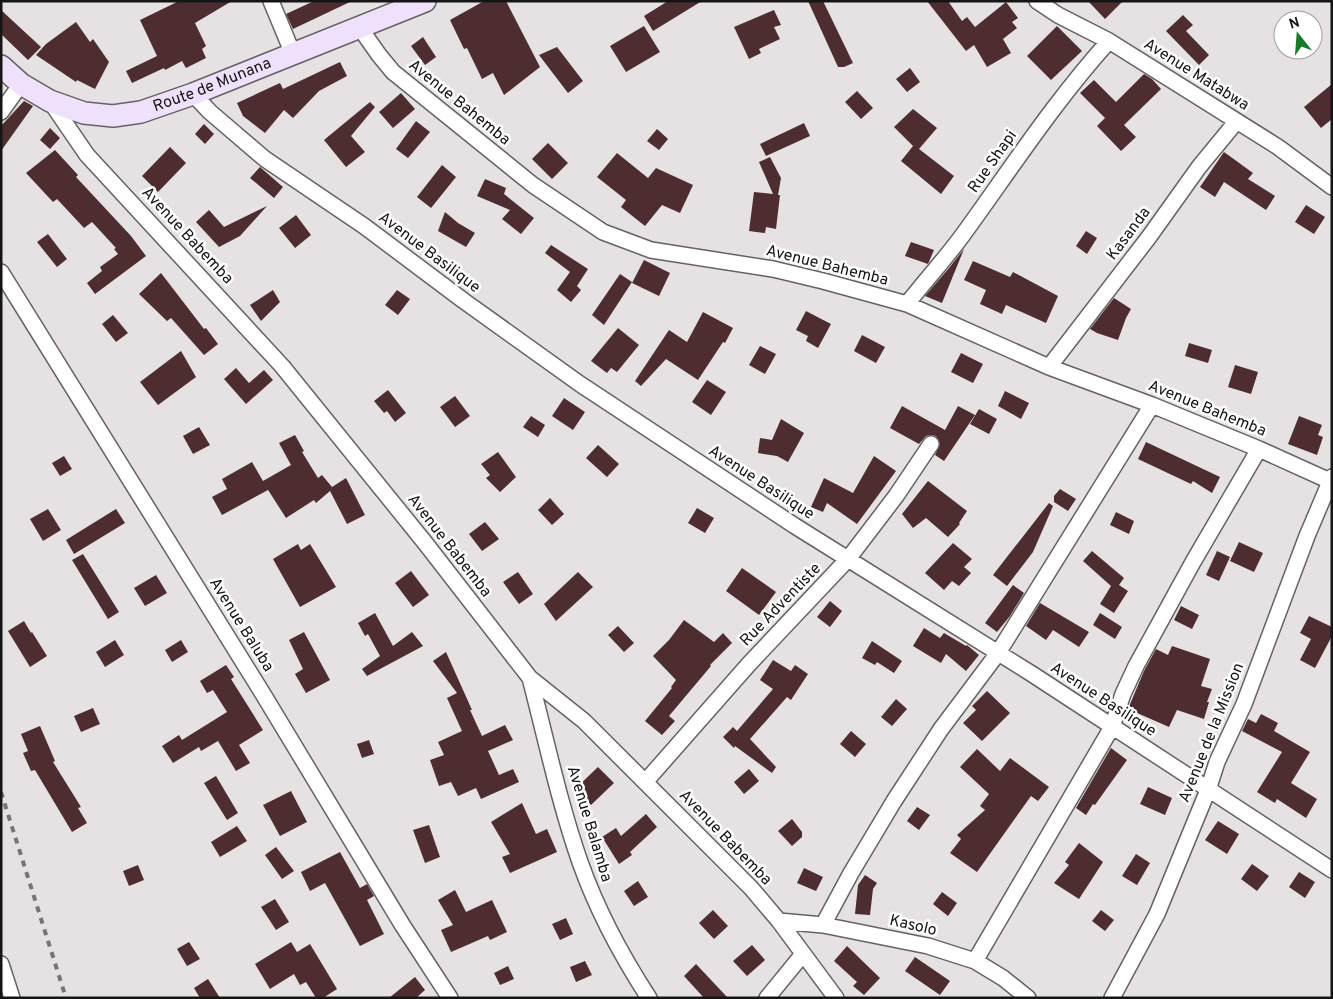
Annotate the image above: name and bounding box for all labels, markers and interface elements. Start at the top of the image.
north arrow [1273,10,1323,60]
text: N [1287,14,1302,34]
street label: Avenue Matabwa [1140,35,1252,115]
street label: Route de Munana [150,54,274,117]
street label: Avenue Bahemba [404,56,514,150]
street label: Rue Shapi [964,127,1022,197]
street label: Avenue Babemba [137,183,237,289]
street label: Kasanda [1103,203,1155,265]
street label: Avenue Basilique [374,208,484,298]
street label: Avenue Bahemba [764,241,890,291]
street label: Avenue Bahemba [1145,376,1269,442]
street label: Avenue Basilique [704,441,818,525]
street label: Avenue Babemba [402,490,496,602]
street label: Rue Adventiste [736,559,826,651]
street label: Avenue Baluba [204,574,278,676]
street label: Avenue Basilique [1046,658,1160,742]
street label: Avenue de la Mission [1175,660,1249,806]
street label: Avenue Balamba [562,764,616,884]
street label: Avenue Babemba [674,786,776,890]
street label: Kasolo [887,911,939,941]

